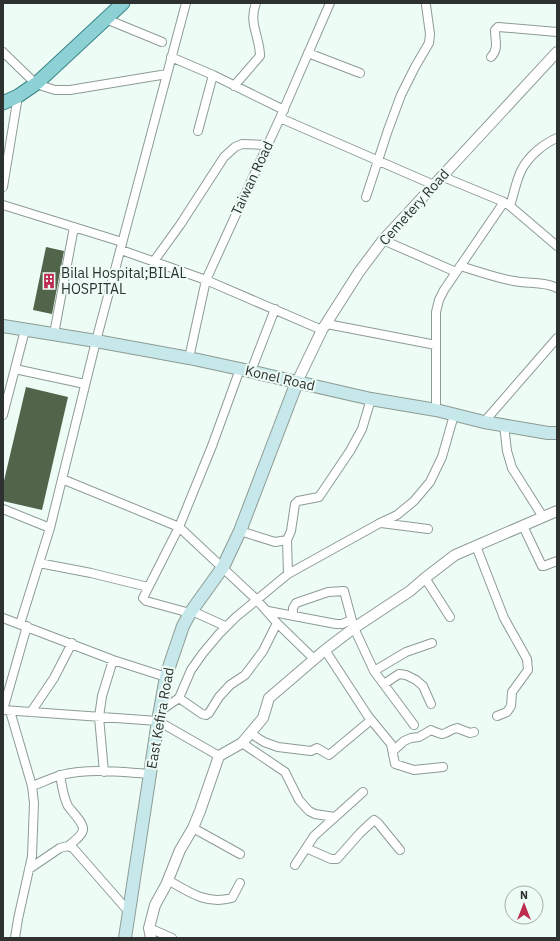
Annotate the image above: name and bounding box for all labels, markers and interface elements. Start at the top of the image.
street label: Taiwan Road [227,138,277,218]
street label: Cemetery Road [375,165,453,249]
place label: Bilal Hospital;BILAL HOSPITAL [61,264,187,298]
building icon: Bilal Hospital;BILAL HOSPITAL [40,272,58,290]
street label: Konel Road [243,361,317,395]
street label: East Kefira Road [142,666,178,770]
north arrow [504,885,544,925]
text: N [520,888,528,902]

